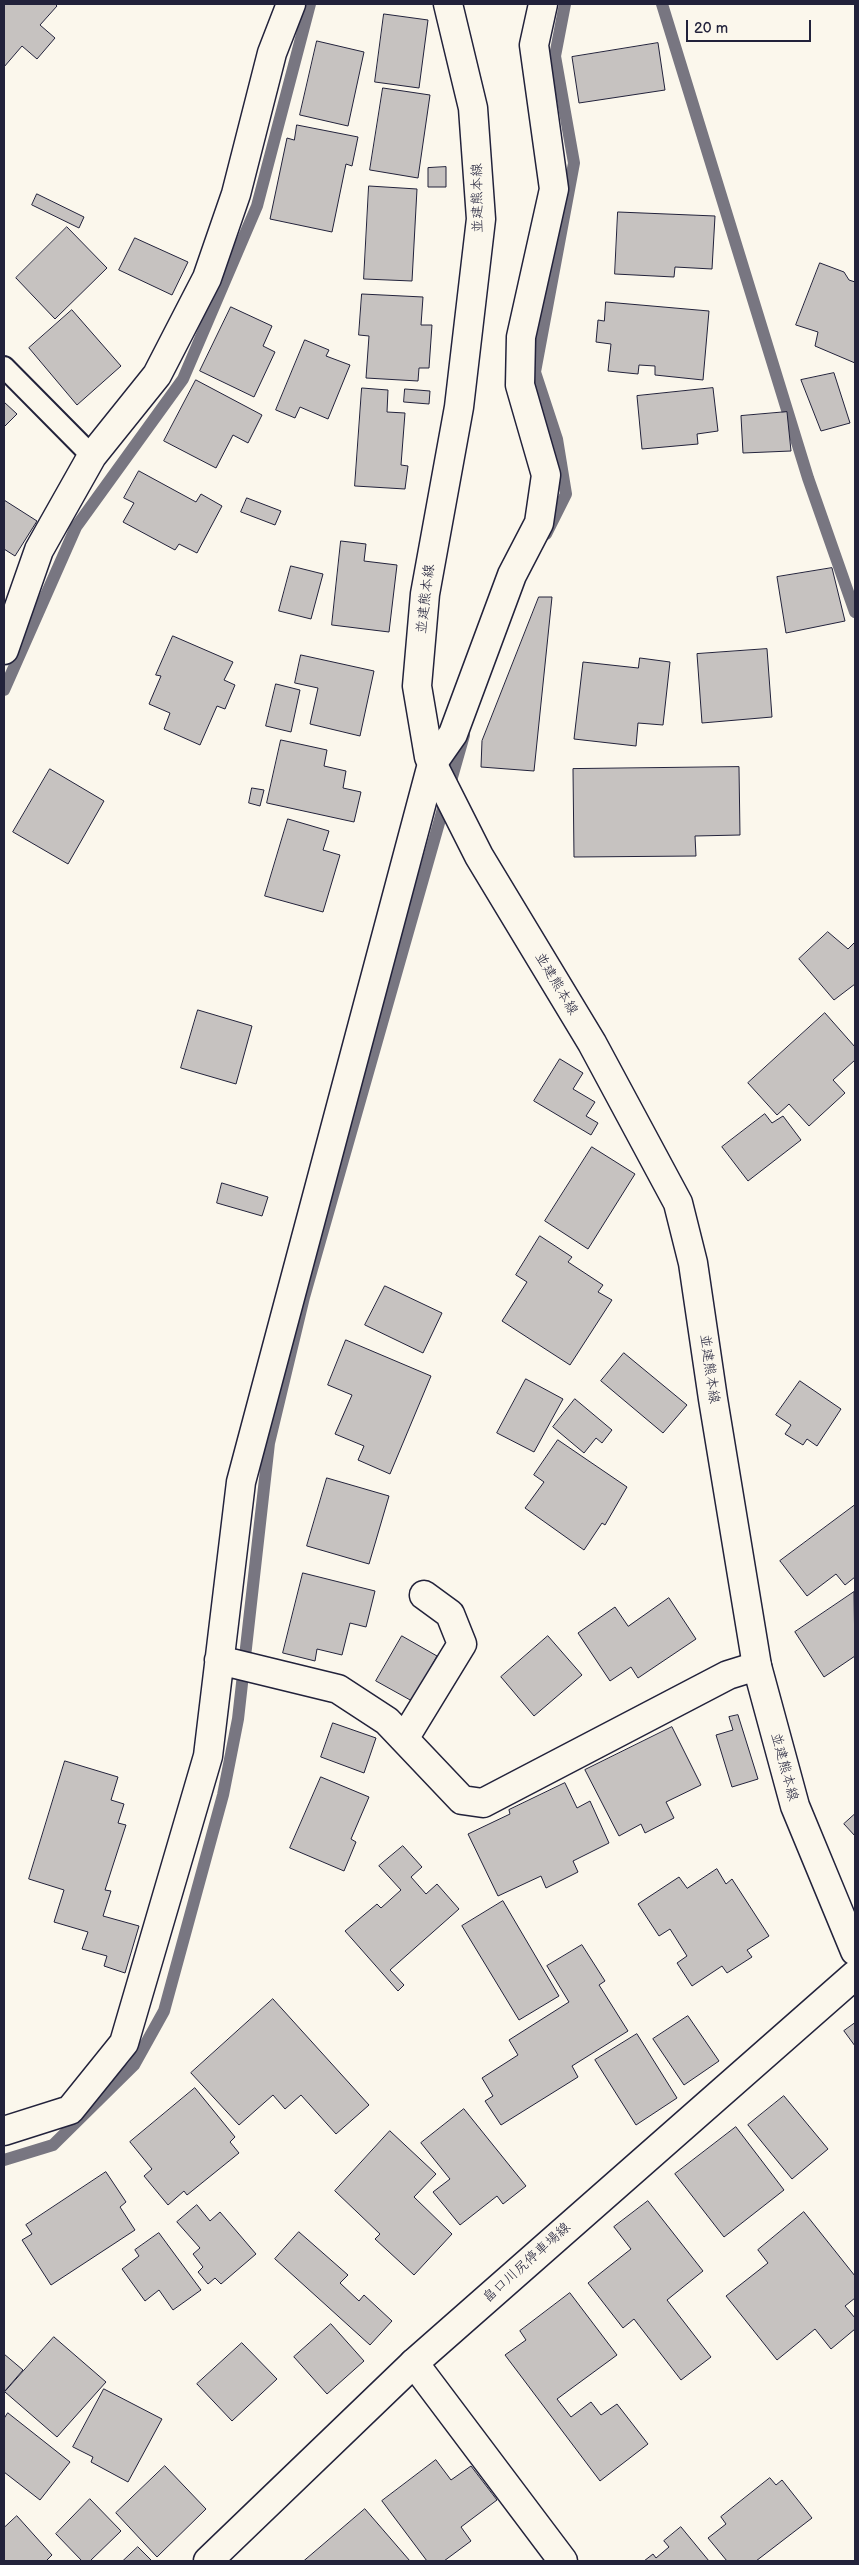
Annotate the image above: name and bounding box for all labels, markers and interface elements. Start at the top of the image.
scale bar [689,10,814,42]
text: 20 m [694,19,728,38]
street label: 並建熊本線 [469,163,487,233]
street label: 並建熊本線 [413,563,439,635]
street label: 並建熊本線 [531,950,581,1018]
street label: 並建熊本線 [696,1333,722,1405]
street label: 並建熊本線 [767,1731,801,1803]
street label: 畠口川尻停車場線 [480,2219,574,2307]

